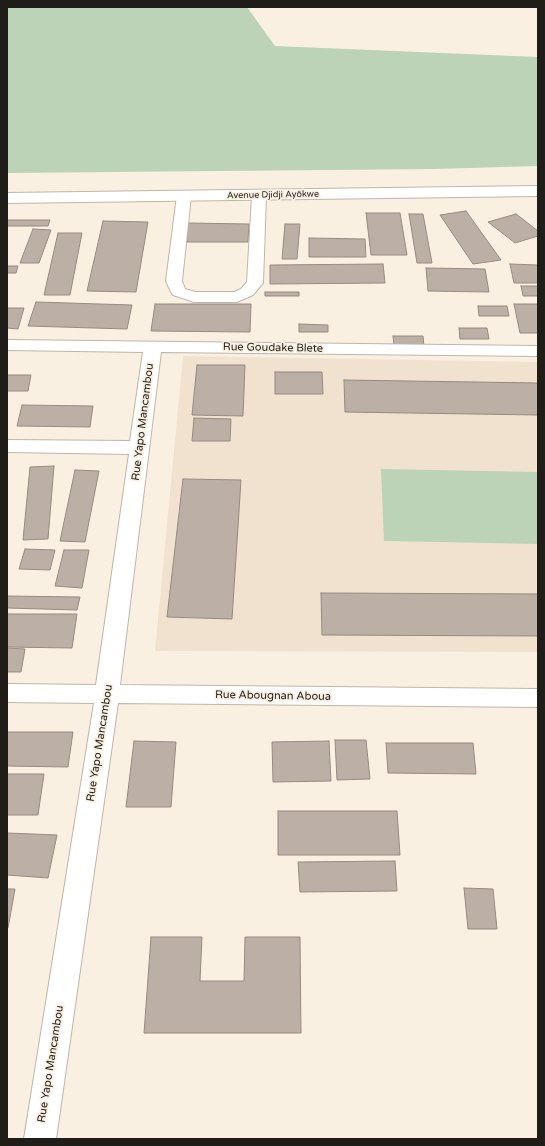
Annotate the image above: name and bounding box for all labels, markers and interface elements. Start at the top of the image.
street label: Avenue Djidji Ayökwe [227,189,319,201]
street label: Rue Goudake Blete [223,341,323,355]
street label: Rue Yapo Mancambou [129,362,157,482]
street label: Rue Yapo Mancambou [84,683,116,803]
street label: Rue Abougnan Aboua [215,688,331,704]
street label: Rue Yapo Mancambou [35,1004,67,1124]

